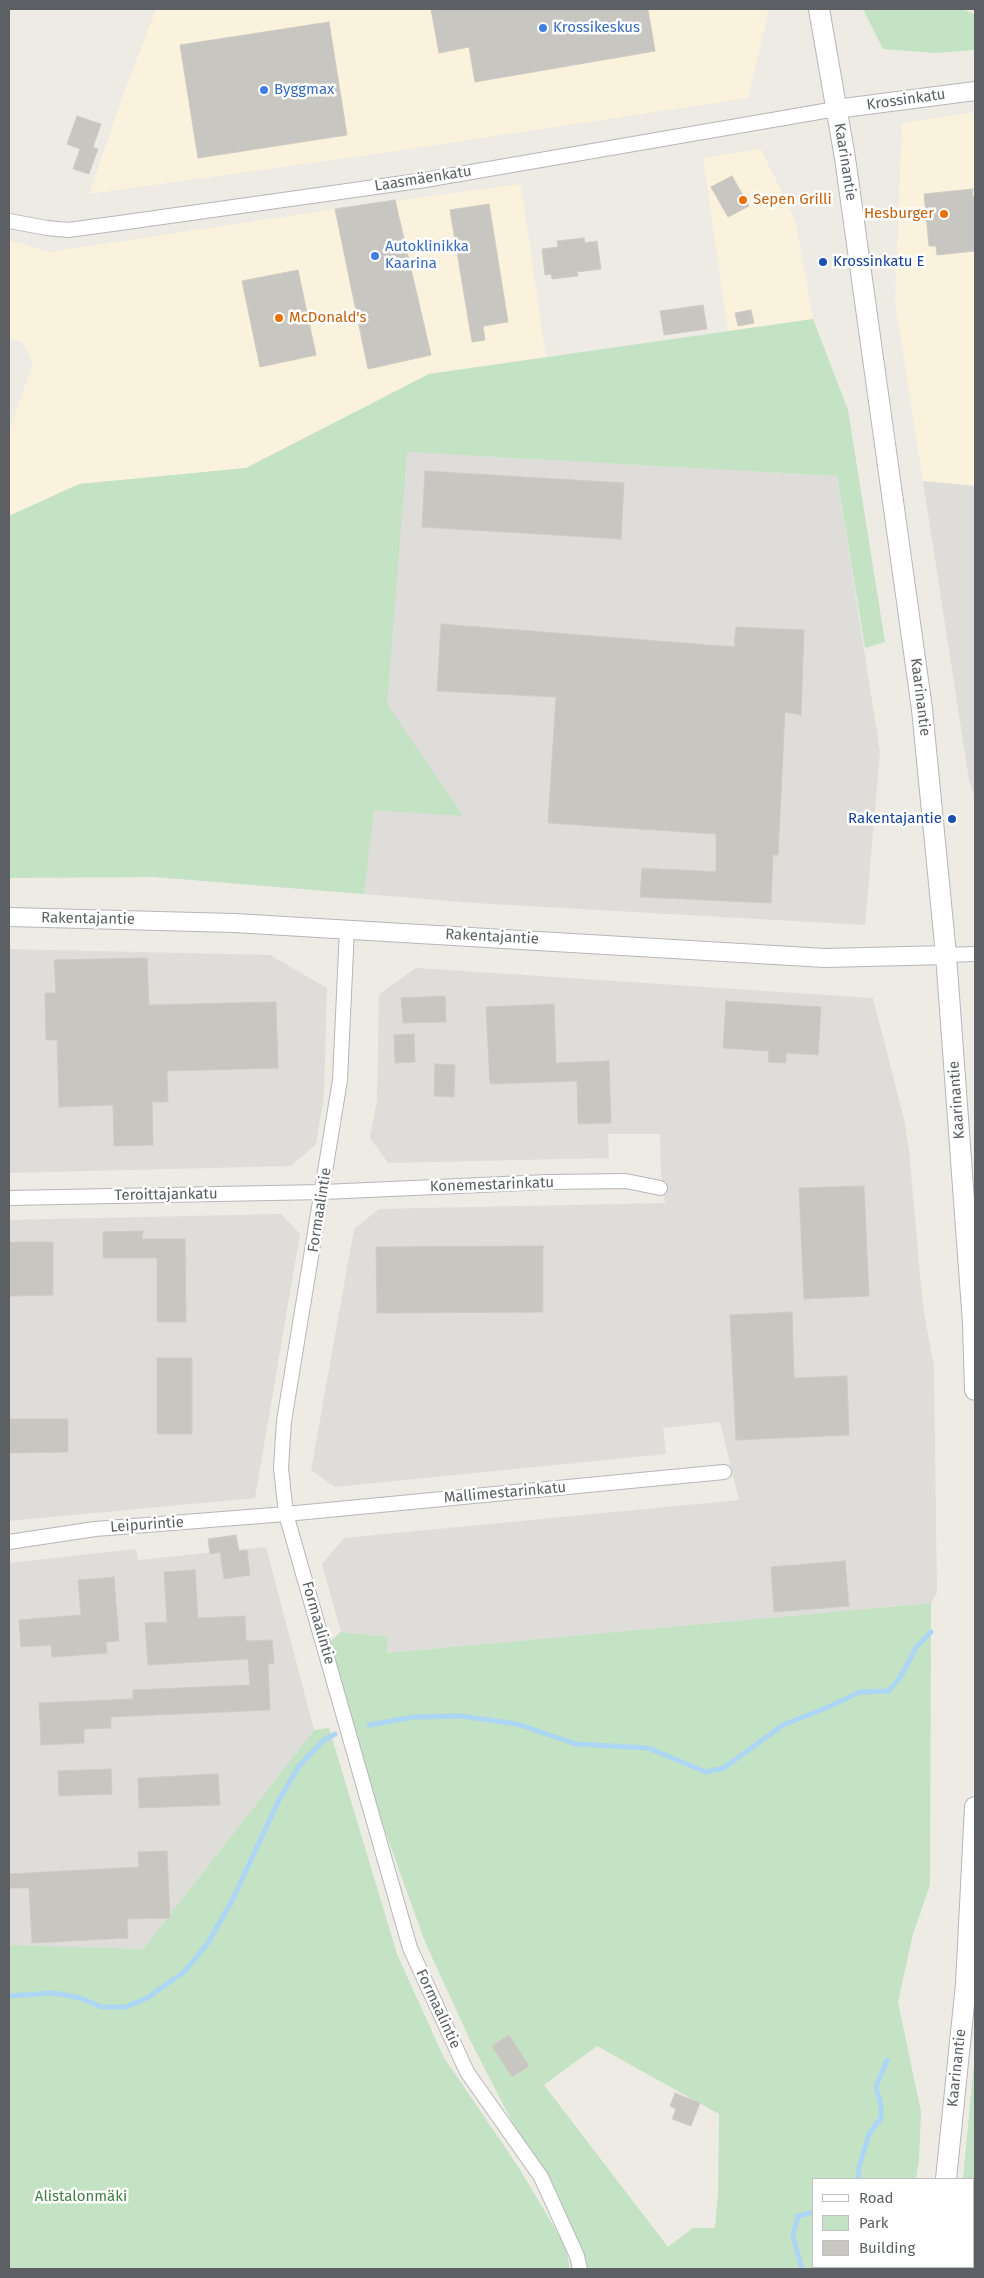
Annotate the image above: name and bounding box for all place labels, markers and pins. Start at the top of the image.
place label: Krossikeskus [553,19,640,37]
marker: Krossikeskus [537,22,549,34]
place label: Byggmax [274,81,334,99]
marker: Byggmax [258,84,270,96]
place label: Sepen Grilli [753,191,832,209]
marker: Sepen Grilli [737,194,749,206]
place label: Hesburger [864,205,934,223]
marker: Hesburger [938,208,950,220]
place label: Autoklinikka Kaarina [385,238,469,273]
marker: Autoklinikka Kaarina [369,250,381,262]
place label: Krossinkatu E [833,253,925,271]
marker: Krossinkatu E [817,256,829,268]
place label: McDonald's [289,309,366,327]
marker: McDonald's [273,312,285,324]
place label: Rakentajantie [848,810,942,828]
marker: Rakentajantie [946,813,958,825]

